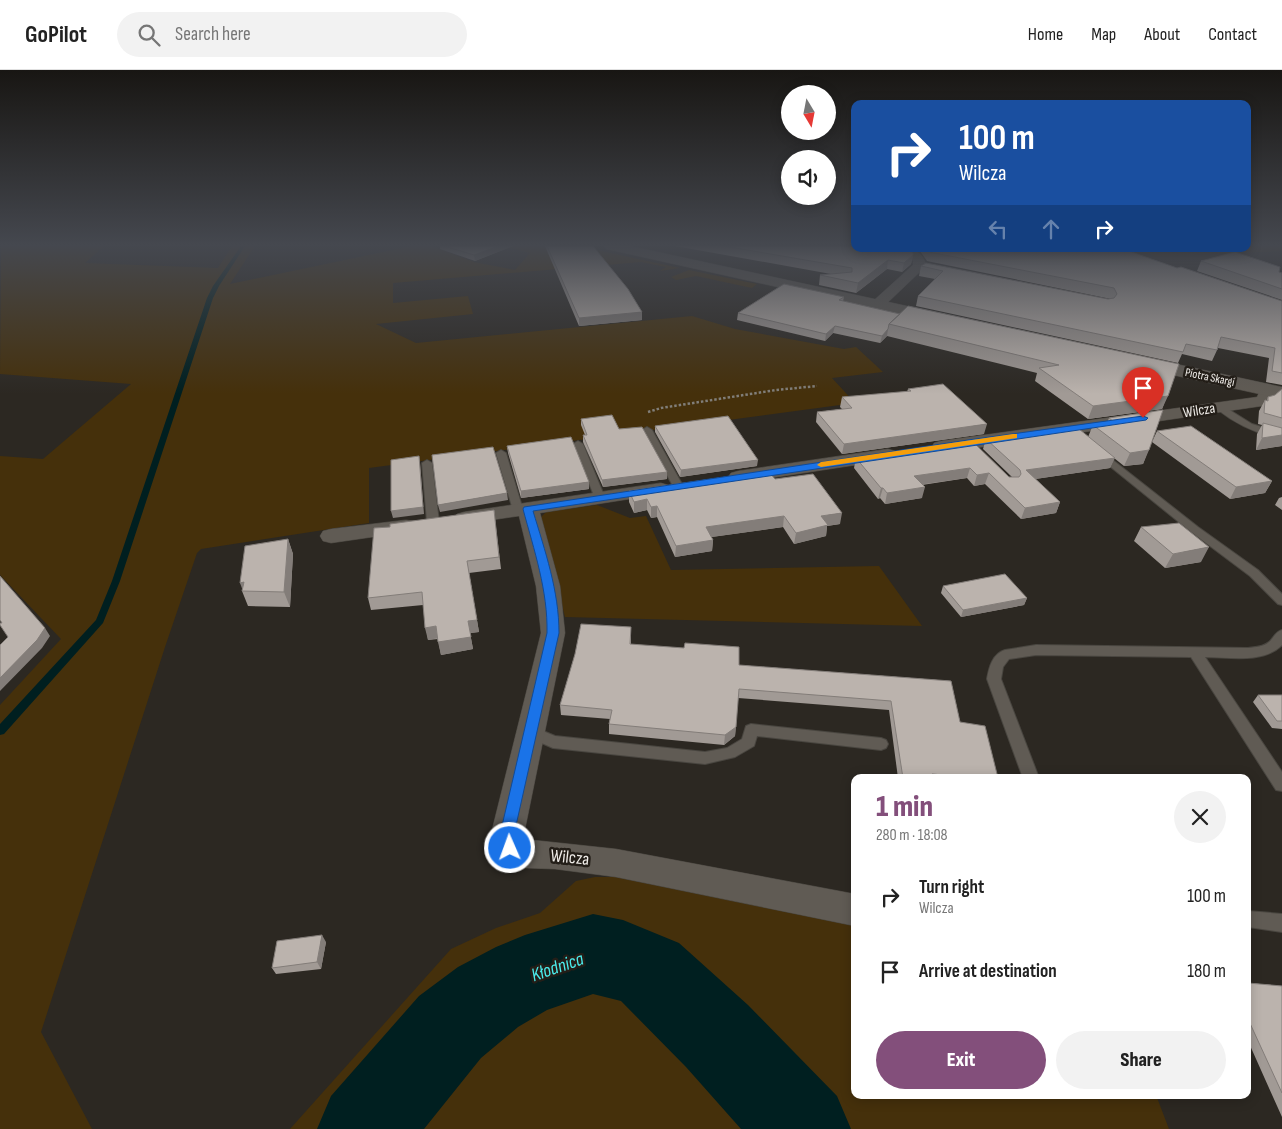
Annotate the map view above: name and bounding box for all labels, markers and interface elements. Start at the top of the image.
search box [117,12,467,57]
text: GoPilot [25,20,87,49]
icon: search [135,21,163,49]
text: Search here [175,23,251,46]
text: Home [1028,24,1063,45]
text: Map [1091,24,1116,45]
text: About [1144,24,1180,45]
text: Contact [1208,24,1257,45]
north arrow [781,85,836,140]
map controls [781,85,836,205]
text: 100 m [959,117,1035,160]
icon: right [876,120,941,185]
button: sound [781,150,836,205]
text: Wilcza [959,160,1007,187]
icon: left [984,215,1012,243]
icon: ahead [1037,215,1065,243]
icon: right [1090,215,1118,243]
street label: Piotra Skargi [1184,365,1236,390]
pin [1122,367,1164,418]
icon: arrive [1129,374,1157,402]
street label: Wilcza [1182,399,1217,422]
text: 1 min [876,789,933,825]
button: close [1174,791,1226,843]
position arrow [483,821,535,873]
text: 280 m · 18:08 [876,826,948,845]
street label: Wilcza [550,845,590,870]
text: Turn right [919,876,984,899]
icon: right [876,883,904,911]
text: 100 m [1187,885,1226,908]
text: Wilcza [919,899,954,918]
water label: Kłodnica [528,948,587,987]
icon: arrive [876,958,904,986]
text: Arrive at destination [919,960,1057,983]
text: 180 m [1187,960,1226,983]
button: Exit [876,1031,1046,1089]
button: Share [1056,1031,1226,1089]

